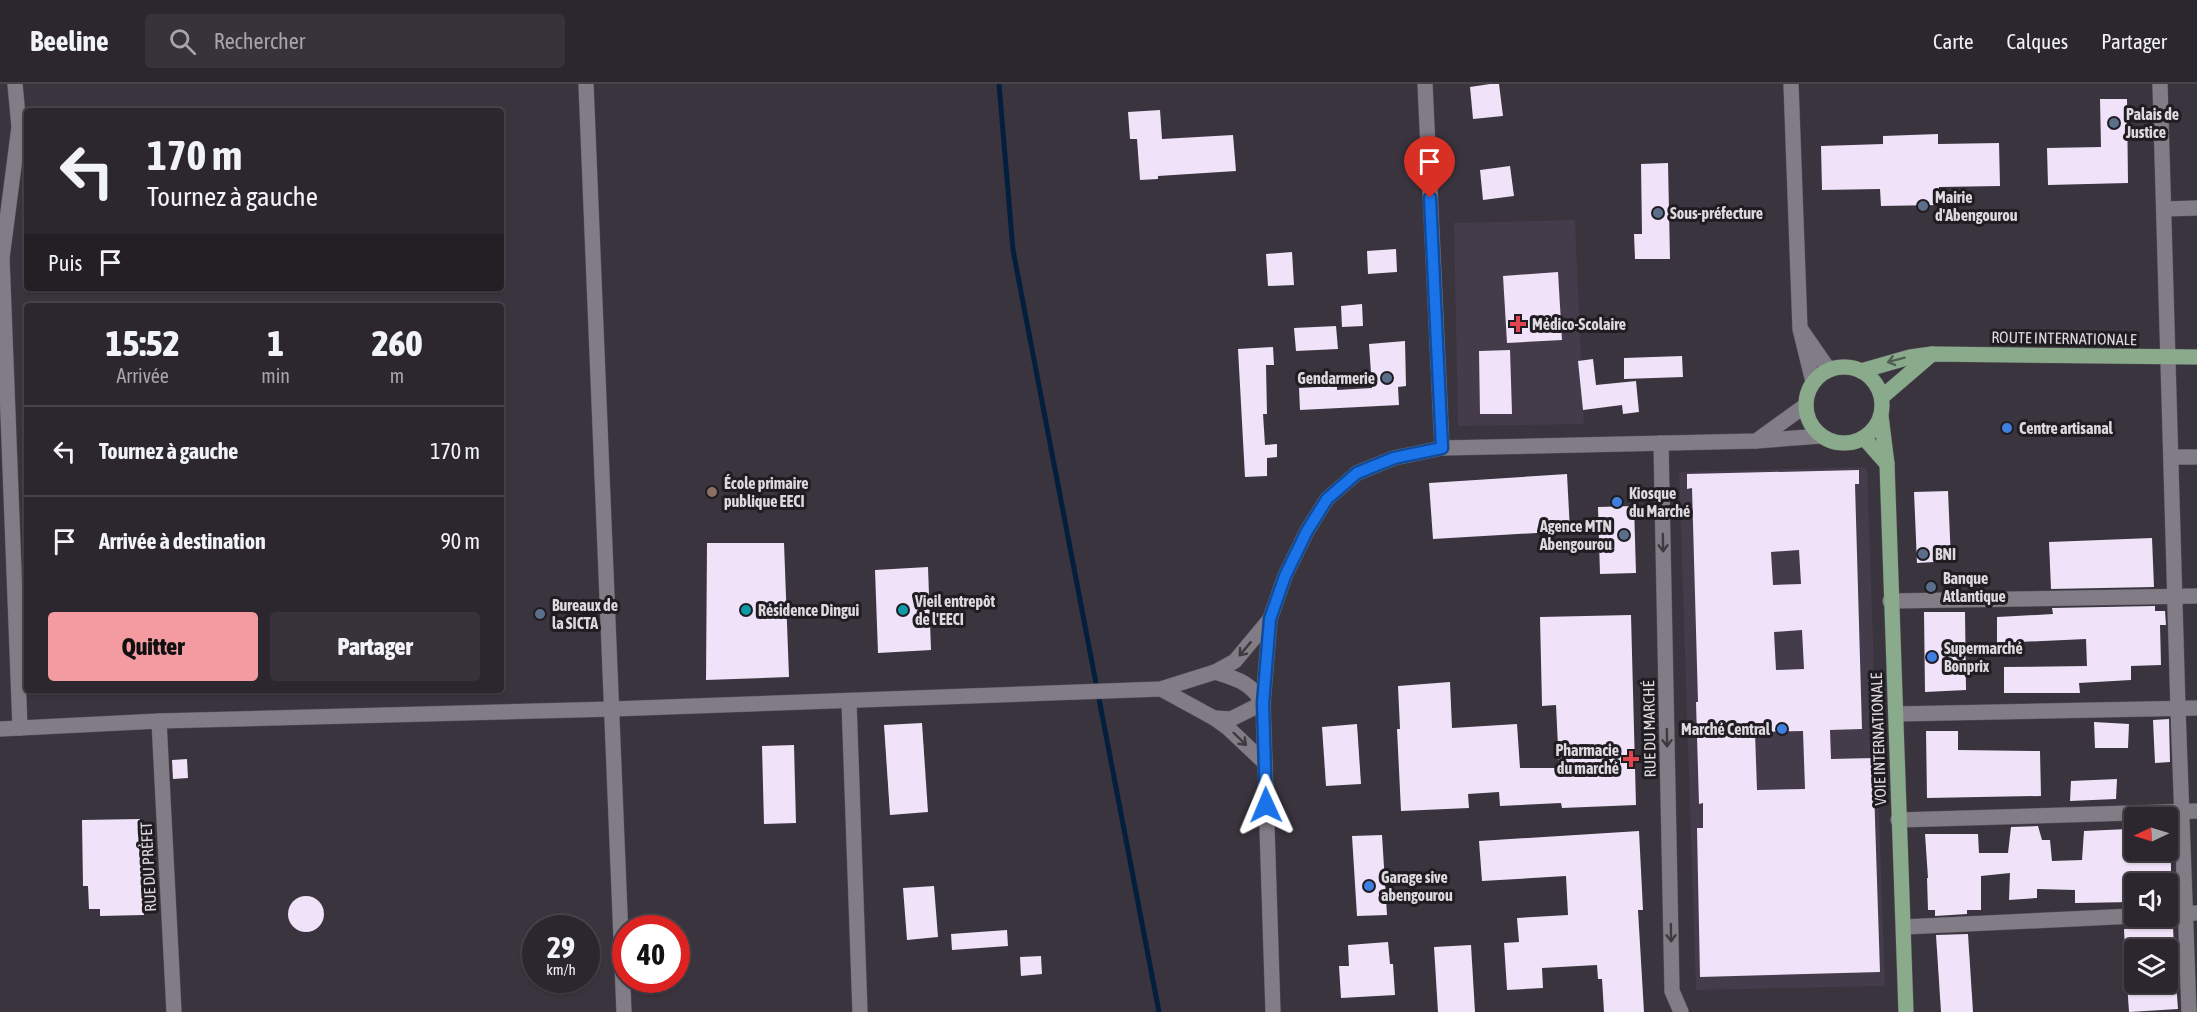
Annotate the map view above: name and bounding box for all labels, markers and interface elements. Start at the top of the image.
search box [145,14,565,68]
text: Beeline [30,25,109,57]
icon: search [166,25,199,58]
text: Rechercher [214,28,305,54]
text: Carte [1933,29,1974,53]
text: Calques [2007,29,2068,53]
text: Partager [2101,29,2167,53]
place label: Palais de Justice [2125,105,2179,141]
marker: Palais de Justice [2107,116,2121,130]
text: 170 m [147,131,242,179]
icon: left [48,132,126,210]
pin [1404,136,1455,198]
icon: arrive [1413,145,1446,178]
text: Tournez à gauche [147,181,318,212]
place label: Mairie d'Abengourou [1935,188,2018,224]
marker: Mairie d'Abengourou [1916,199,1930,213]
place label: Sous-préfecture [1670,204,1763,222]
marker: Sous-préfecture [1651,206,1665,220]
icon: arrive [94,246,127,279]
text: Puis [48,250,82,276]
marker: Médico-Scolaire [1509,315,1527,333]
place label: Médico-Scolaire [1532,315,1626,333]
text: 15:52 [106,322,180,364]
text: 1 [267,322,284,364]
text: 260 [372,322,422,364]
street label: ROUTE INTERNATIONALE [1991,328,2137,348]
one-way arrow [1887,355,1906,366]
text: Arrivée [117,364,169,387]
text: min [261,364,290,387]
text: m [390,364,404,387]
place label: Gendarmerie [1297,369,1375,387]
marker: Gendarmerie [1380,371,1394,385]
place label: Centre artisanal [2019,419,2114,437]
marker: Centre artisanal [2000,421,2014,435]
icon: left [48,435,81,468]
text: Tournez à gauche [99,438,238,464]
text: 170 m [430,438,480,464]
place label: École primaire publique EECI [724,474,808,510]
place label: Kiosque du Marché [1629,484,1690,520]
marker: École primaire publique EECI [705,485,719,499]
marker: Kiosque du Marché [1610,495,1624,509]
place label: Agence MTN Abengourou [1539,517,1612,553]
icon: arrive [48,525,81,558]
text: Arrivée à destination [99,528,266,554]
text: 90 m [440,528,480,554]
marker: Agence MTN Abengourou [1617,528,1631,542]
one-way arrow [1657,533,1669,553]
place label: BNI [1935,545,1956,563]
marker: BNI [1916,547,1930,561]
place label: Banque Atlantique [1942,569,2006,605]
marker: Banque Atlantique [1924,580,1938,594]
place label: Vieil entrepôt de l'EECI [914,592,996,628]
place label: Bureaux de la SICTA [552,596,618,632]
place label: Résidence Dingui [758,601,860,619]
marker: Résidence Dingui [739,603,753,617]
marker: Vieil entrepôt de l'EECI [896,603,910,617]
marker: Bureaux de la SICTA [533,607,547,621]
button: Quitter [48,612,258,681]
button: Partager [270,612,480,681]
place label: Supermarché Bonprix [1944,639,2023,675]
one-way arrow [1239,641,1252,657]
marker: Supermarché Bonprix [1925,650,1939,664]
street label: VOIE INTERNATIONALE [1867,672,1889,806]
street label: RUE DU MARCHÉ [1639,680,1659,778]
place label: Marché Central [1681,720,1771,738]
marker: Marché Central [1775,722,1789,736]
one-way arrow [1661,728,1673,748]
one-way arrow [1233,732,1248,747]
place label: Pharmacie du marché [1555,741,1619,777]
marker: Pharmacie du marché [1624,752,1638,766]
position arrow [1234,773,1298,837]
north arrow [2124,807,2178,861]
map controls [2124,807,2178,993]
street label: RUE DU PRÉFET [137,822,159,912]
place label: Garage sive abengourou [1381,868,1453,904]
button: sound [2124,873,2178,927]
marker: Garage sive abengourou [1362,879,1376,893]
speed limit sign: 40 [612,915,690,993]
one-way arrow [1665,923,1676,943]
text: 29 [547,930,575,964]
button: layers [2124,939,2178,993]
text: km/h [546,961,576,978]

